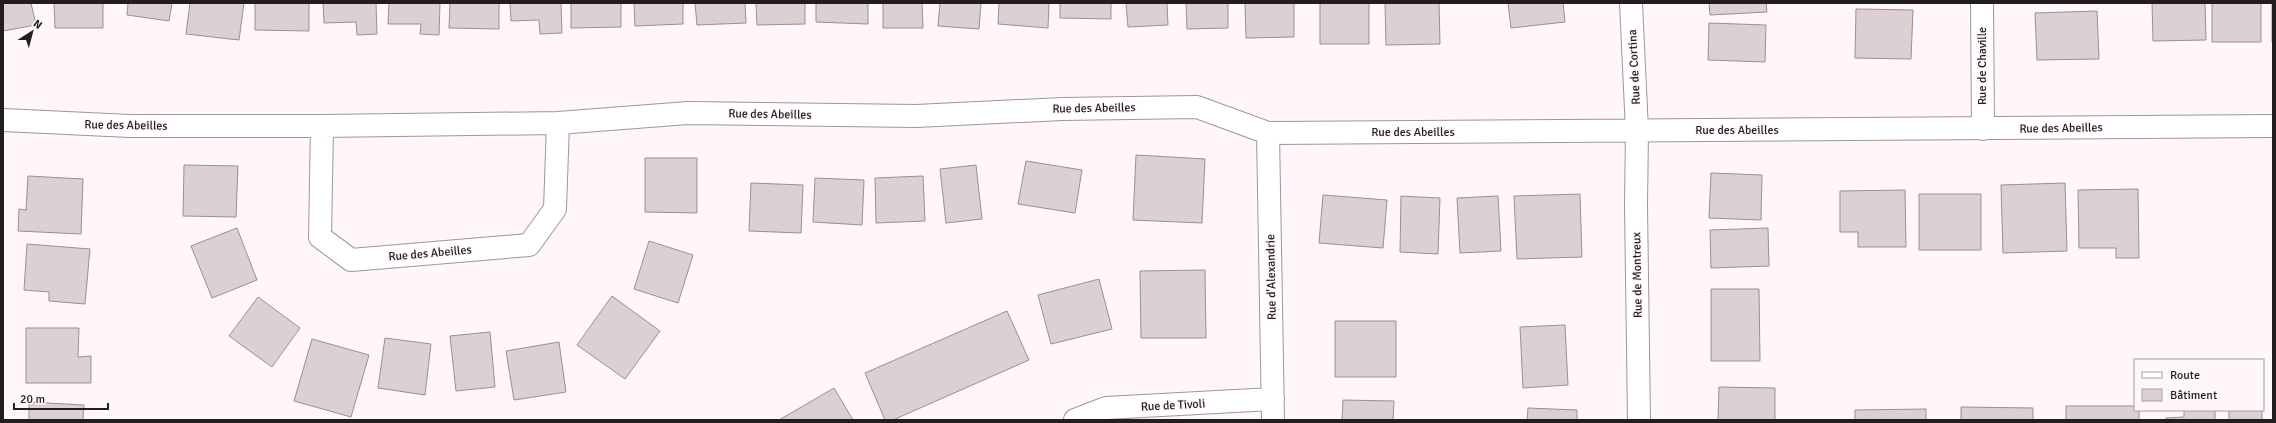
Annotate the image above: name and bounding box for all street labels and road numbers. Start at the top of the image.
street label: Rue de Chaville [1975,27,1990,105]
street label: Rue de Cortina [1625,29,1644,105]
street label: Rue des Abeilles [1052,100,1136,117]
street label: Rue des Abeilles [728,106,812,123]
street label: Rue des Abeilles [84,117,168,134]
street label: Rue des Abeilles [2019,120,2103,137]
street label: Rue des Abeilles [1695,123,1779,138]
street label: Rue des Abeilles [1371,125,1455,140]
street label: Rue de Montreux [1629,231,1646,318]
street label: Rue d'Alexandrie [1263,234,1280,320]
street label: Rue des Abeilles [388,242,472,265]
street label: Rue de Tivoli [1140,396,1206,415]

